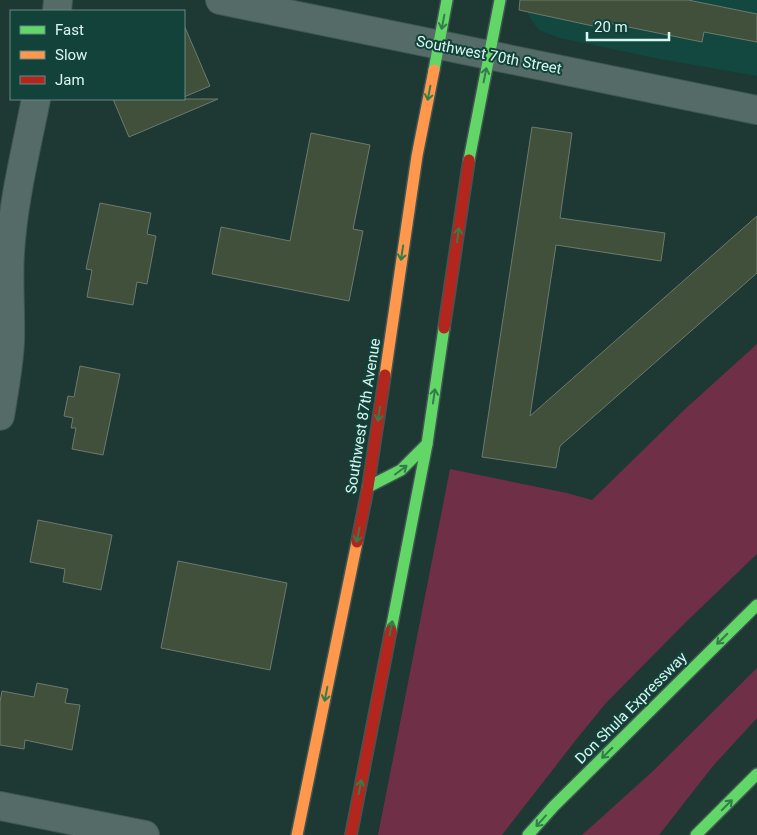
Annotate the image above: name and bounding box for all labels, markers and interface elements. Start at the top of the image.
legend [10,10,185,100]
scale bar [587,10,670,42]
one-way arrow [437,14,447,30]
text: 20 m [594,18,628,36]
text: Fast [55,21,84,39]
street label: Southwest 70th Street [415,32,563,78]
text: Slow [55,46,87,64]
one-way arrow [481,67,490,83]
text: Jam [55,71,85,89]
one-way arrow [424,84,433,100]
one-way arrow [453,227,463,243]
one-way arrow [397,245,407,261]
street label: Southwest 87th Avenue [342,337,384,495]
one-way arrow [429,388,439,404]
one-way arrow [373,406,383,422]
one-way arrow [394,465,407,476]
one-way arrow [353,526,362,542]
one-way arrow [387,620,396,636]
one-way arrow [716,633,729,645]
street label: Don Shula Expressway [571,648,691,768]
one-way arrow [321,686,330,702]
one-way arrow [601,747,613,760]
one-way arrow [356,780,365,796]
one-way arrow [721,798,733,811]
one-way arrow [535,814,547,827]

